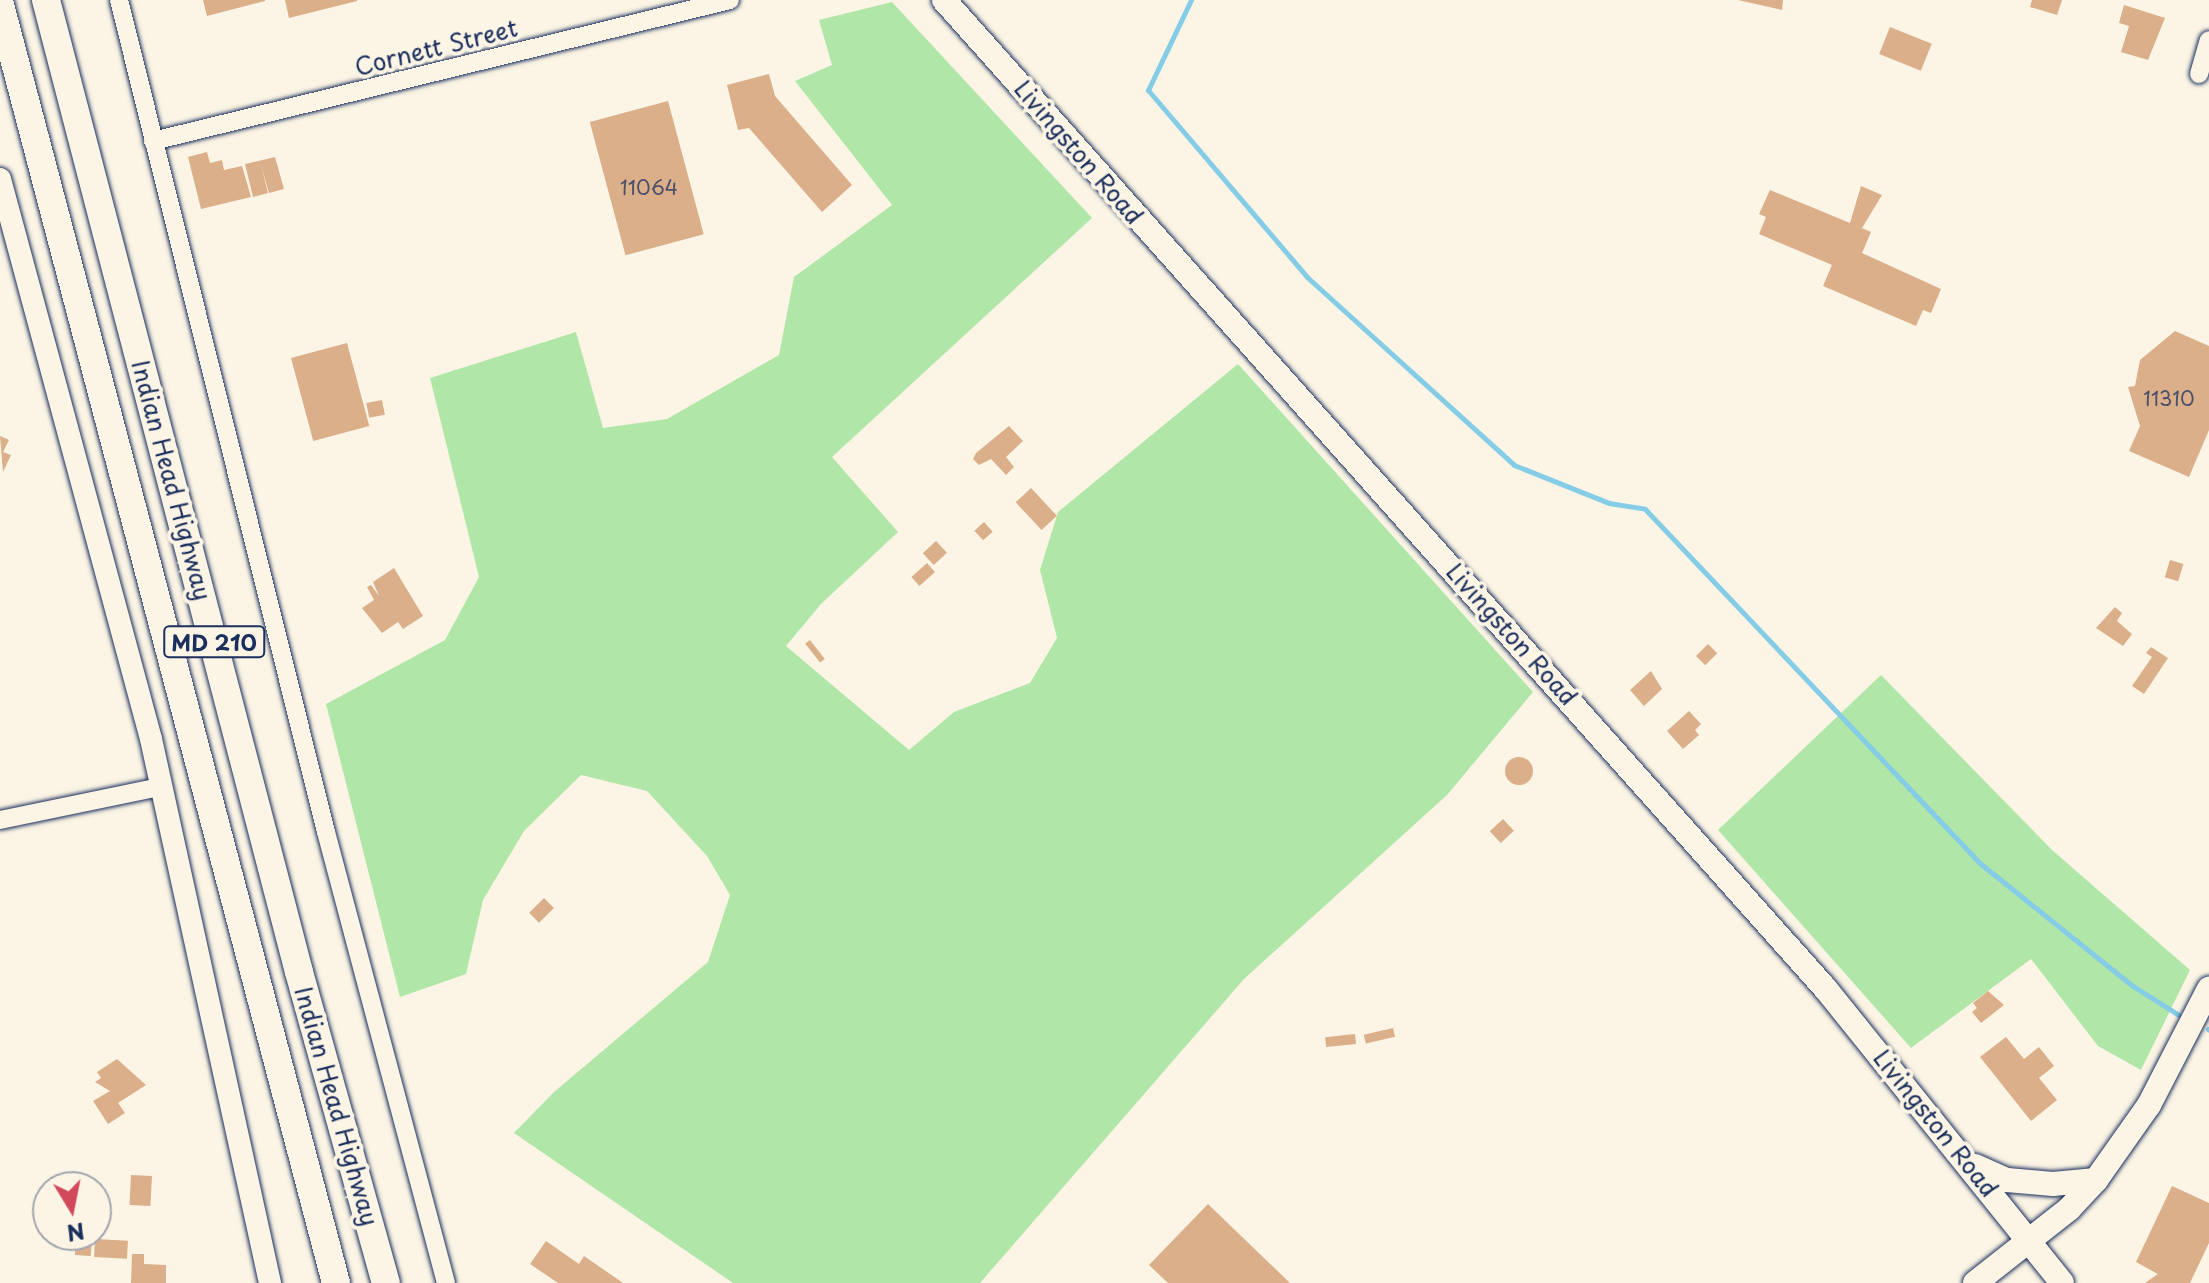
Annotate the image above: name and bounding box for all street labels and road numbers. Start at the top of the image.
street label: Cornett Street [351,13,521,81]
street label: Livingston Road [1009,74,1149,230]
street label: Indian Head Highway [126,357,218,603]
street label: Livingston Road [1441,557,1583,711]
road number: MD 210 [160,624,268,660]
street label: Indian Head Highway [289,983,385,1229]
street label: Livingston Road [1868,1044,2004,1202]

